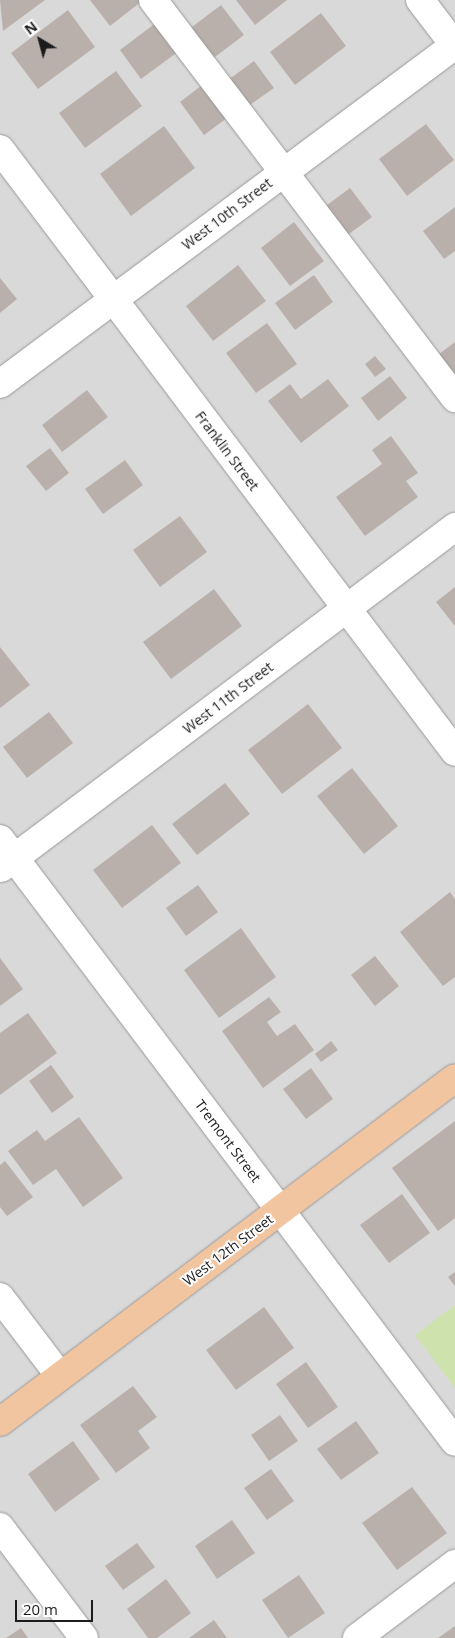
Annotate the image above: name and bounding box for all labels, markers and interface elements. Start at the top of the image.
north arrow [15,15,65,65]
text: N [20,17,41,39]
street label: West 10th Street [179,175,275,253]
street label: Franklin Street [192,408,262,494]
street label: West 11th Street [180,659,276,737]
street label: Tremont Street [192,1096,264,1186]
street label: West 12th Street [180,1211,276,1289]
scale bar [18,1590,95,1622]
text: 20 m [23,1599,58,1619]

